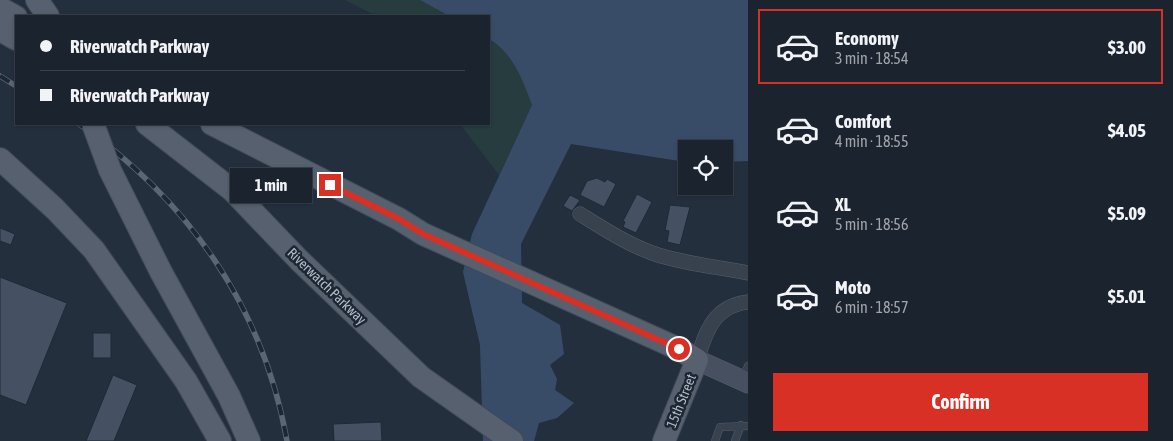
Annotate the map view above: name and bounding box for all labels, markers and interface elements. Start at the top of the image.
icon: car [775,24,820,69]
text: Economy [835,27,899,49]
text: Riverwatch Parkway [70,35,209,57]
text: $3.00 [1108,36,1146,58]
text: 3 min · 18:54 [835,49,908,67]
text: Riverwatch Parkway [70,84,209,106]
icon: car [775,107,820,152]
text: Comfort [835,110,891,132]
text: $4.05 [1108,119,1146,141]
text: 4 min · 18:55 [835,132,908,150]
map controls [678,140,733,195]
button: locate [678,140,733,195]
callout: 1 min [230,168,312,202]
route end [319,174,341,196]
text: 1 min [255,176,287,194]
icon: car [775,190,820,235]
text: XL [835,193,851,215]
text: $5.09 [1108,202,1146,224]
text: 5 min · 18:56 [835,215,908,233]
street label: Riverwatch Parkway [284,245,370,328]
icon: car [775,273,820,318]
text: Moto [835,276,871,298]
text: $5.01 [1108,285,1146,307]
text: 6 min · 18:57 [835,298,908,316]
route start [668,338,690,360]
street label: 15th Street [663,372,699,430]
button: Confirm [773,373,1148,431]

